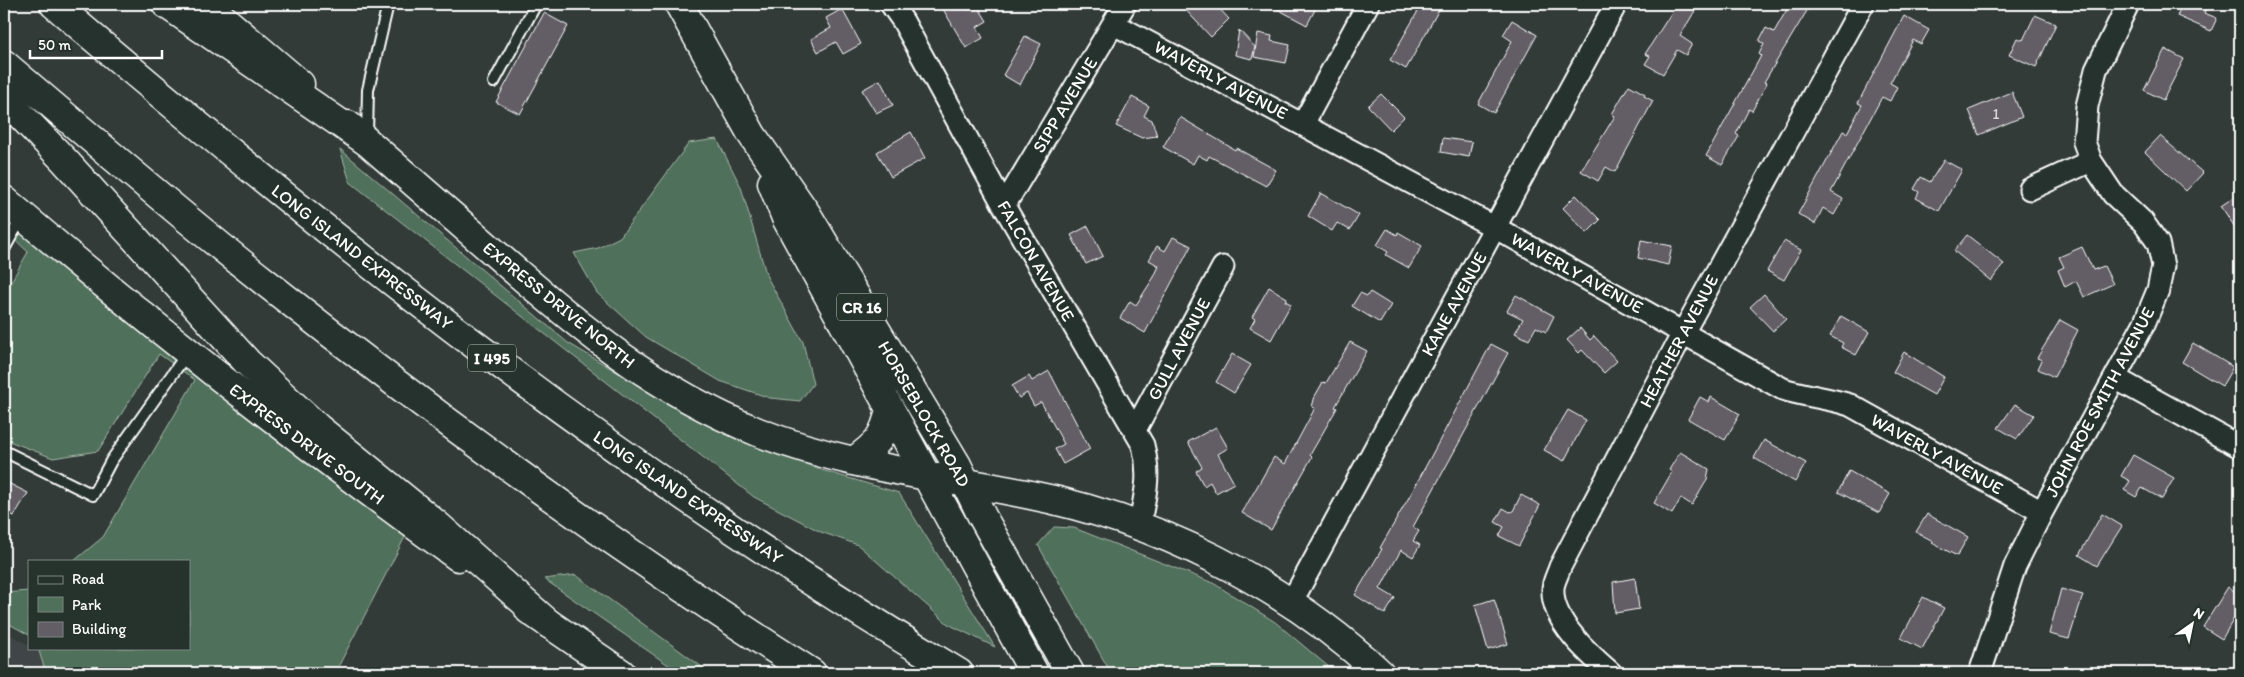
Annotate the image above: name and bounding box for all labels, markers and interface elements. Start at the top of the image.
scale bar [30,28,162,60]
text: 50 m [38,36,71,54]
street label: WAVERLY AVENUE [1151,36,1292,124]
street label: SIPP AVENUE [1028,53,1102,157]
house number: 1 [1993,105,2000,123]
street label: LONG ISLAND EXPRESSWAY [267,179,458,335]
street label: FALCON AVENUE [992,197,1080,325]
street label: WAVERLY AVENUE [1507,228,1647,319]
street label: EXPRESS DRIVE NORTH [478,237,640,373]
street label: KANE AVENUE [1416,248,1492,360]
street label: HEATHER AVENUE [1635,271,1723,411]
road number: CR 16 [837,294,887,320]
street label: GULL AVENUE [1143,294,1215,404]
street label: JOHN ROE SMITH AVENUE [2040,303,2160,501]
street label: HORSEBLOCK ROAD [873,337,975,491]
road number: I 495 [468,344,516,372]
street label: EXPRESS DRIVE SOUTH [225,378,389,510]
street label: WAVERLY AVENUE [1867,409,2007,500]
street label: LONG ISLAND EXPRESSWAY [589,425,788,569]
legend [28,560,190,650]
text: Road [72,570,105,588]
text: Park [72,596,102,614]
north arrow [2166,600,2216,650]
text: N [2190,604,2207,623]
text: Building [72,620,126,638]

